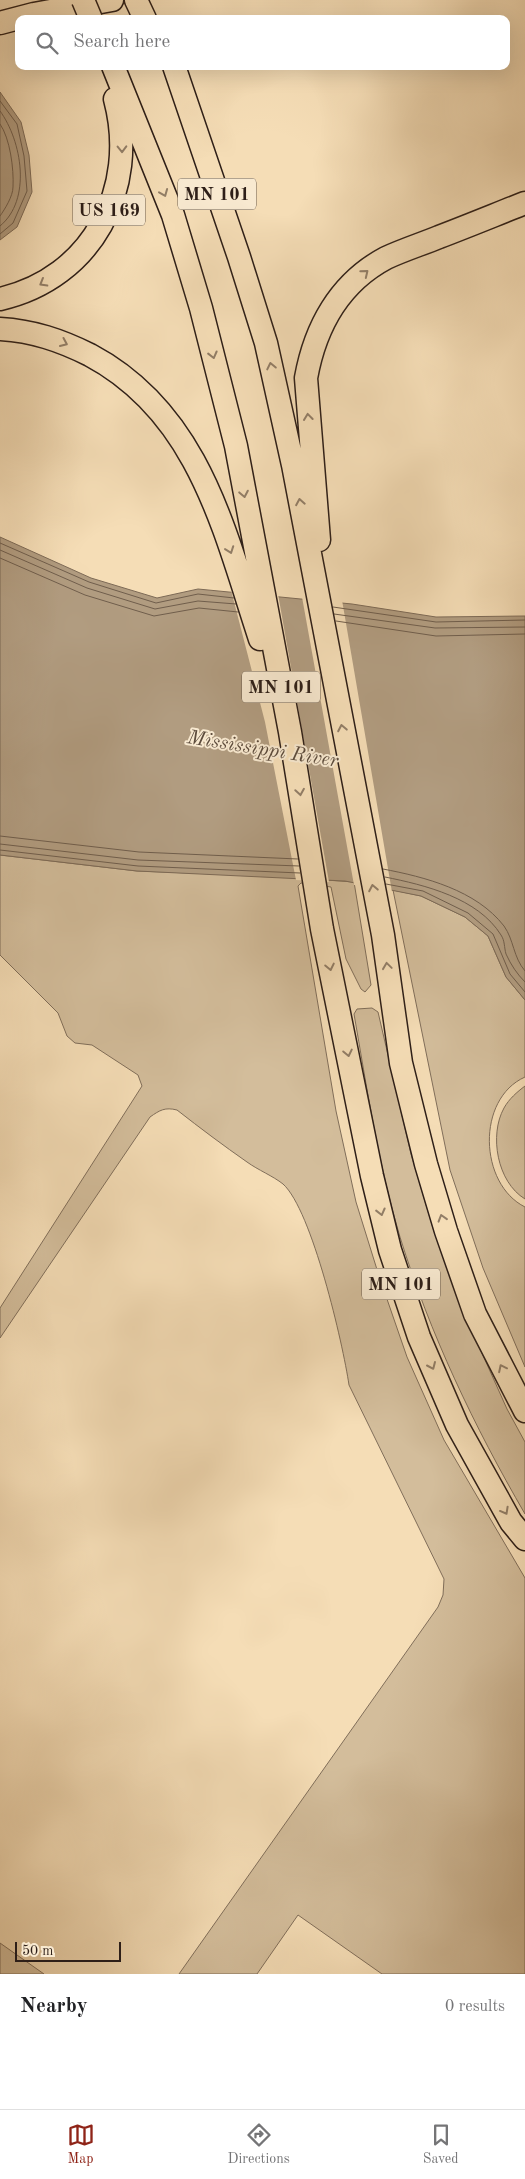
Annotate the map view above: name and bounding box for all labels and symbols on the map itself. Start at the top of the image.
one-way arrow [117,146,127,153]
road number: MN 101 [178,178,256,210]
one-way arrow [158,188,168,197]
road number: US 169 [73,194,145,226]
one-way arrow [359,270,368,279]
one-way arrow [40,276,49,286]
one-way arrow [59,337,68,348]
one-way arrow [208,351,218,359]
one-way arrow [266,361,277,370]
one-way arrow [303,412,314,420]
one-way arrow [238,490,248,499]
one-way arrow [295,498,306,506]
one-way arrow [224,545,234,553]
road number: MN 101 [242,672,320,702]
one-way arrow [337,724,348,732]
water label: Mississippi River [185,728,340,772]
one-way arrow [294,787,304,796]
one-way arrow [369,883,379,892]
one-way arrow [382,962,393,970]
one-way arrow [324,963,335,972]
one-way arrow [342,1049,353,1058]
one-way arrow [375,1208,386,1217]
one-way arrow [437,1214,447,1222]
road number: MN 101 [362,1268,440,1300]
one-way arrow [425,1361,436,1370]
one-way arrow [498,1364,508,1373]
one-way arrow [498,1506,508,1515]
scale bar [15,1939,121,1962]

